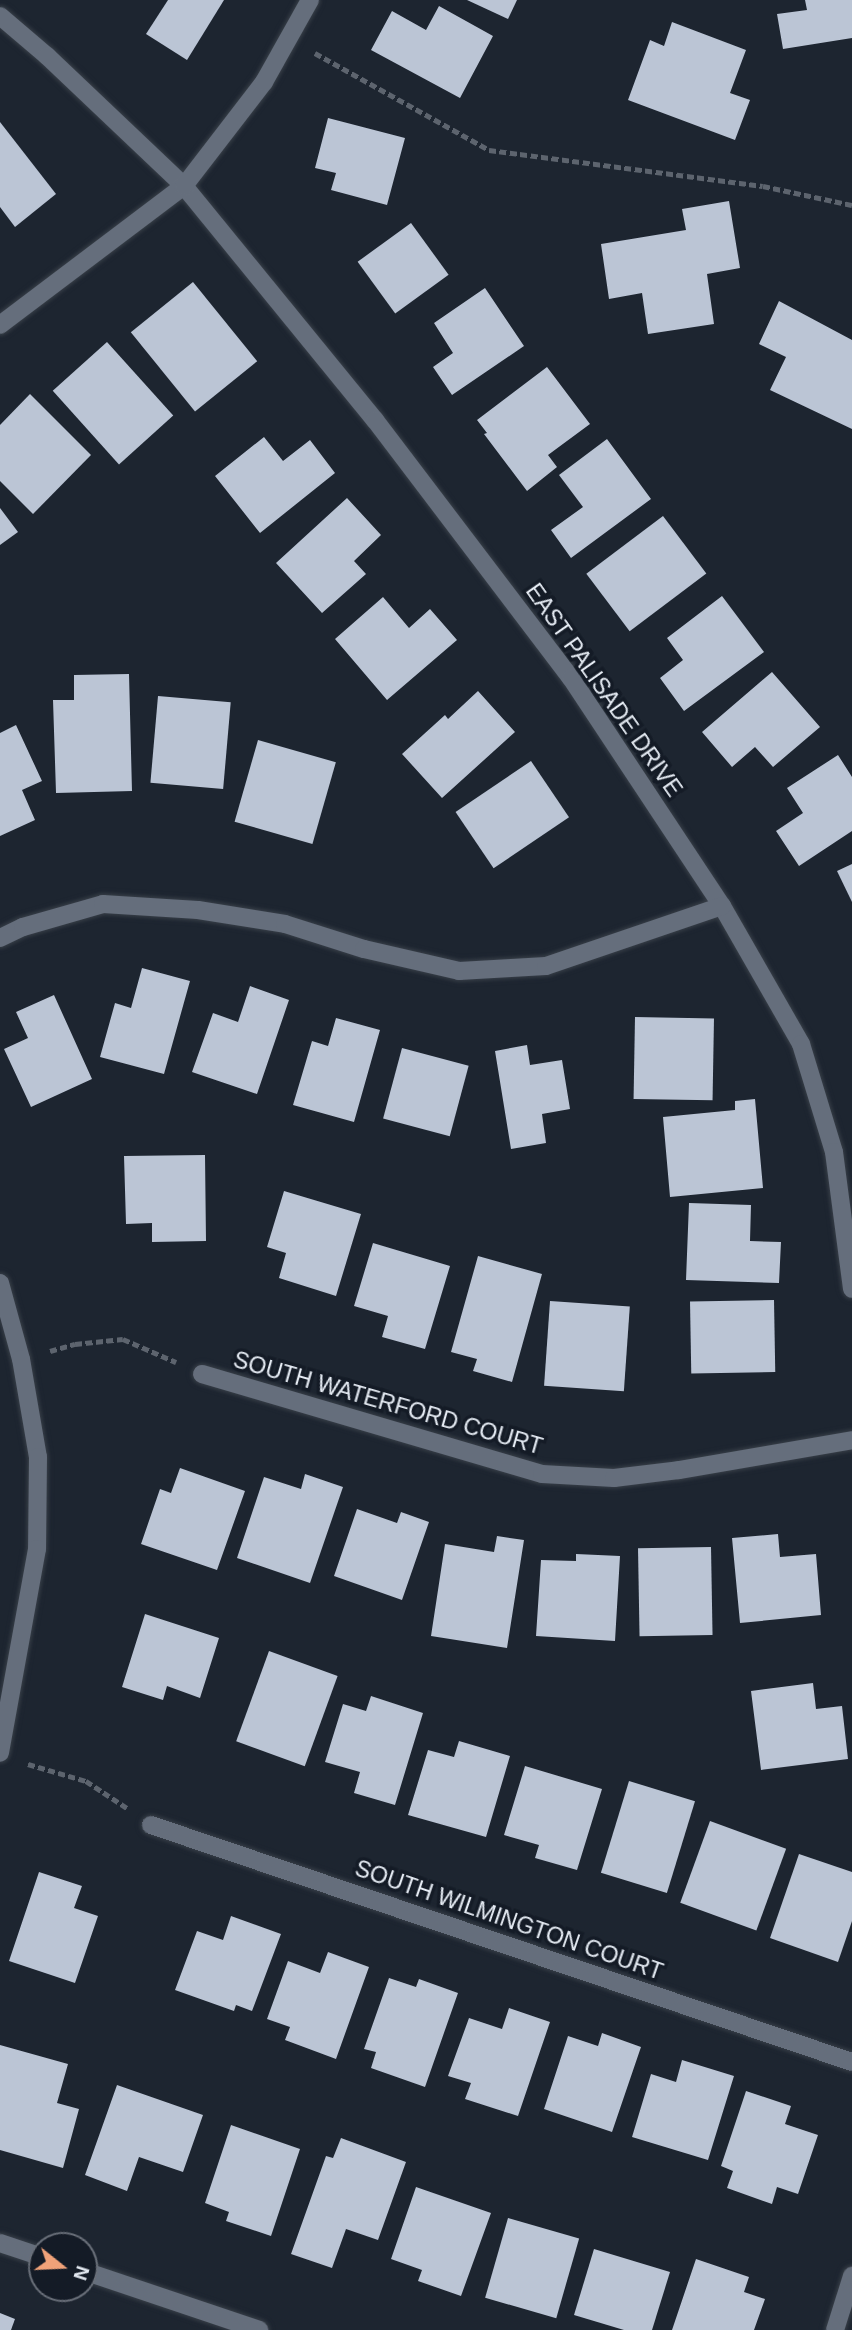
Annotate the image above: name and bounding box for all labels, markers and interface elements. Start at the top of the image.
street label: EAST PALISADE DRIVE [520,578,688,802]
street label: SOUTH WATERFORD COURT [230,1346,546,1460]
street label: SOUTH WILMINGTON COURT [351,1854,667,1986]
north arrow [28,2232,98,2302]
text: N [69,2263,94,2283]

